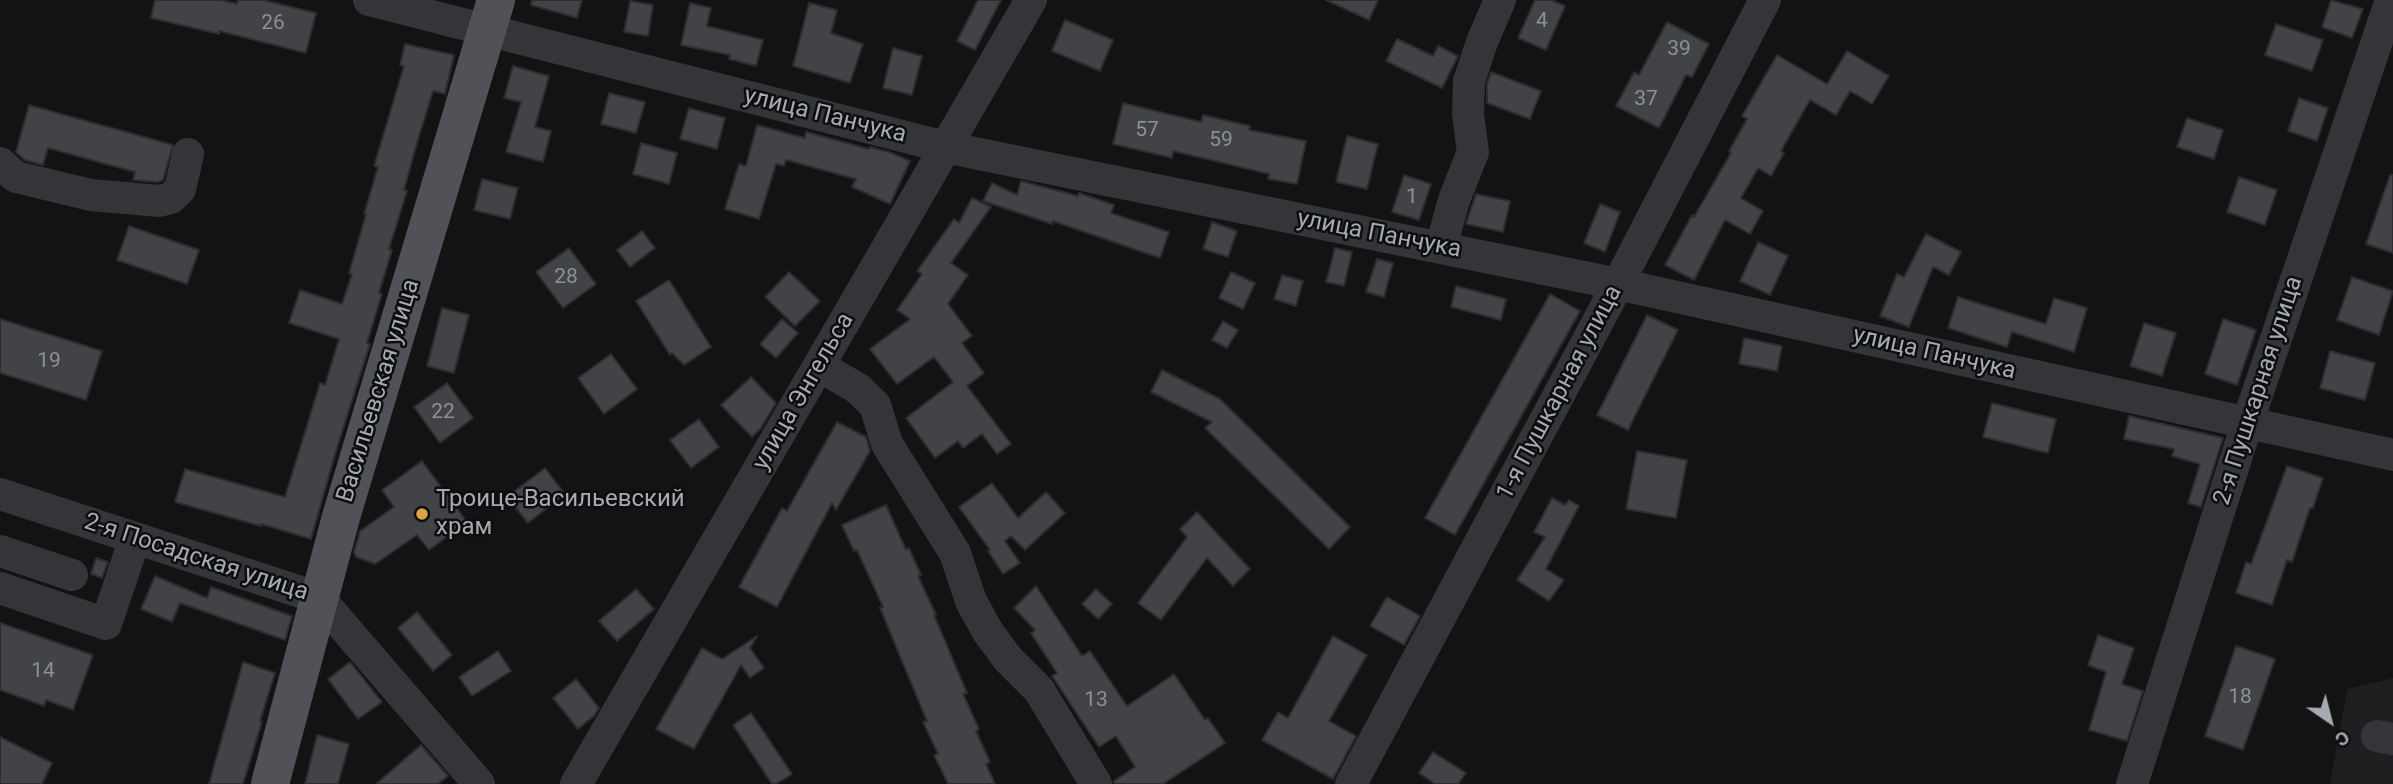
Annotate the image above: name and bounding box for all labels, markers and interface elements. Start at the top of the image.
house number: 4 [1536,9,1548,35]
house number: 26 [261,11,285,37]
house number: 39 [1667,37,1691,63]
street label: улица Панчука [741,82,909,150]
house number: 37 [1634,87,1658,113]
house number: 57 [1135,118,1159,144]
house number: 59 [1209,128,1233,154]
house number: 1 [1406,185,1418,211]
street label: улица Панчука [1295,205,1463,265]
house number: 28 [554,265,578,291]
street label: 2-я Пушкарная улица [2208,273,2310,509]
street label: Васильевская улица [331,276,427,506]
street label: 1-я Пушкарная улица [1491,281,1629,505]
street label: улица Энгельса [747,308,861,476]
street label: улица Панчука [1850,321,2018,387]
house number: 19 [37,349,61,375]
house number: 22 [431,400,455,426]
place label: Троице-Васильевский храм [436,486,685,542]
marker: Троице-Васильевский храм [414,506,430,522]
street label: 2-я Посадская улица [80,508,312,608]
house number: 14 [31,659,55,685]
house number: 18 [2228,685,2252,711]
north arrow [2295,686,2365,756]
house number: 13 [1084,688,1108,714]
text: С [2331,726,2354,752]

